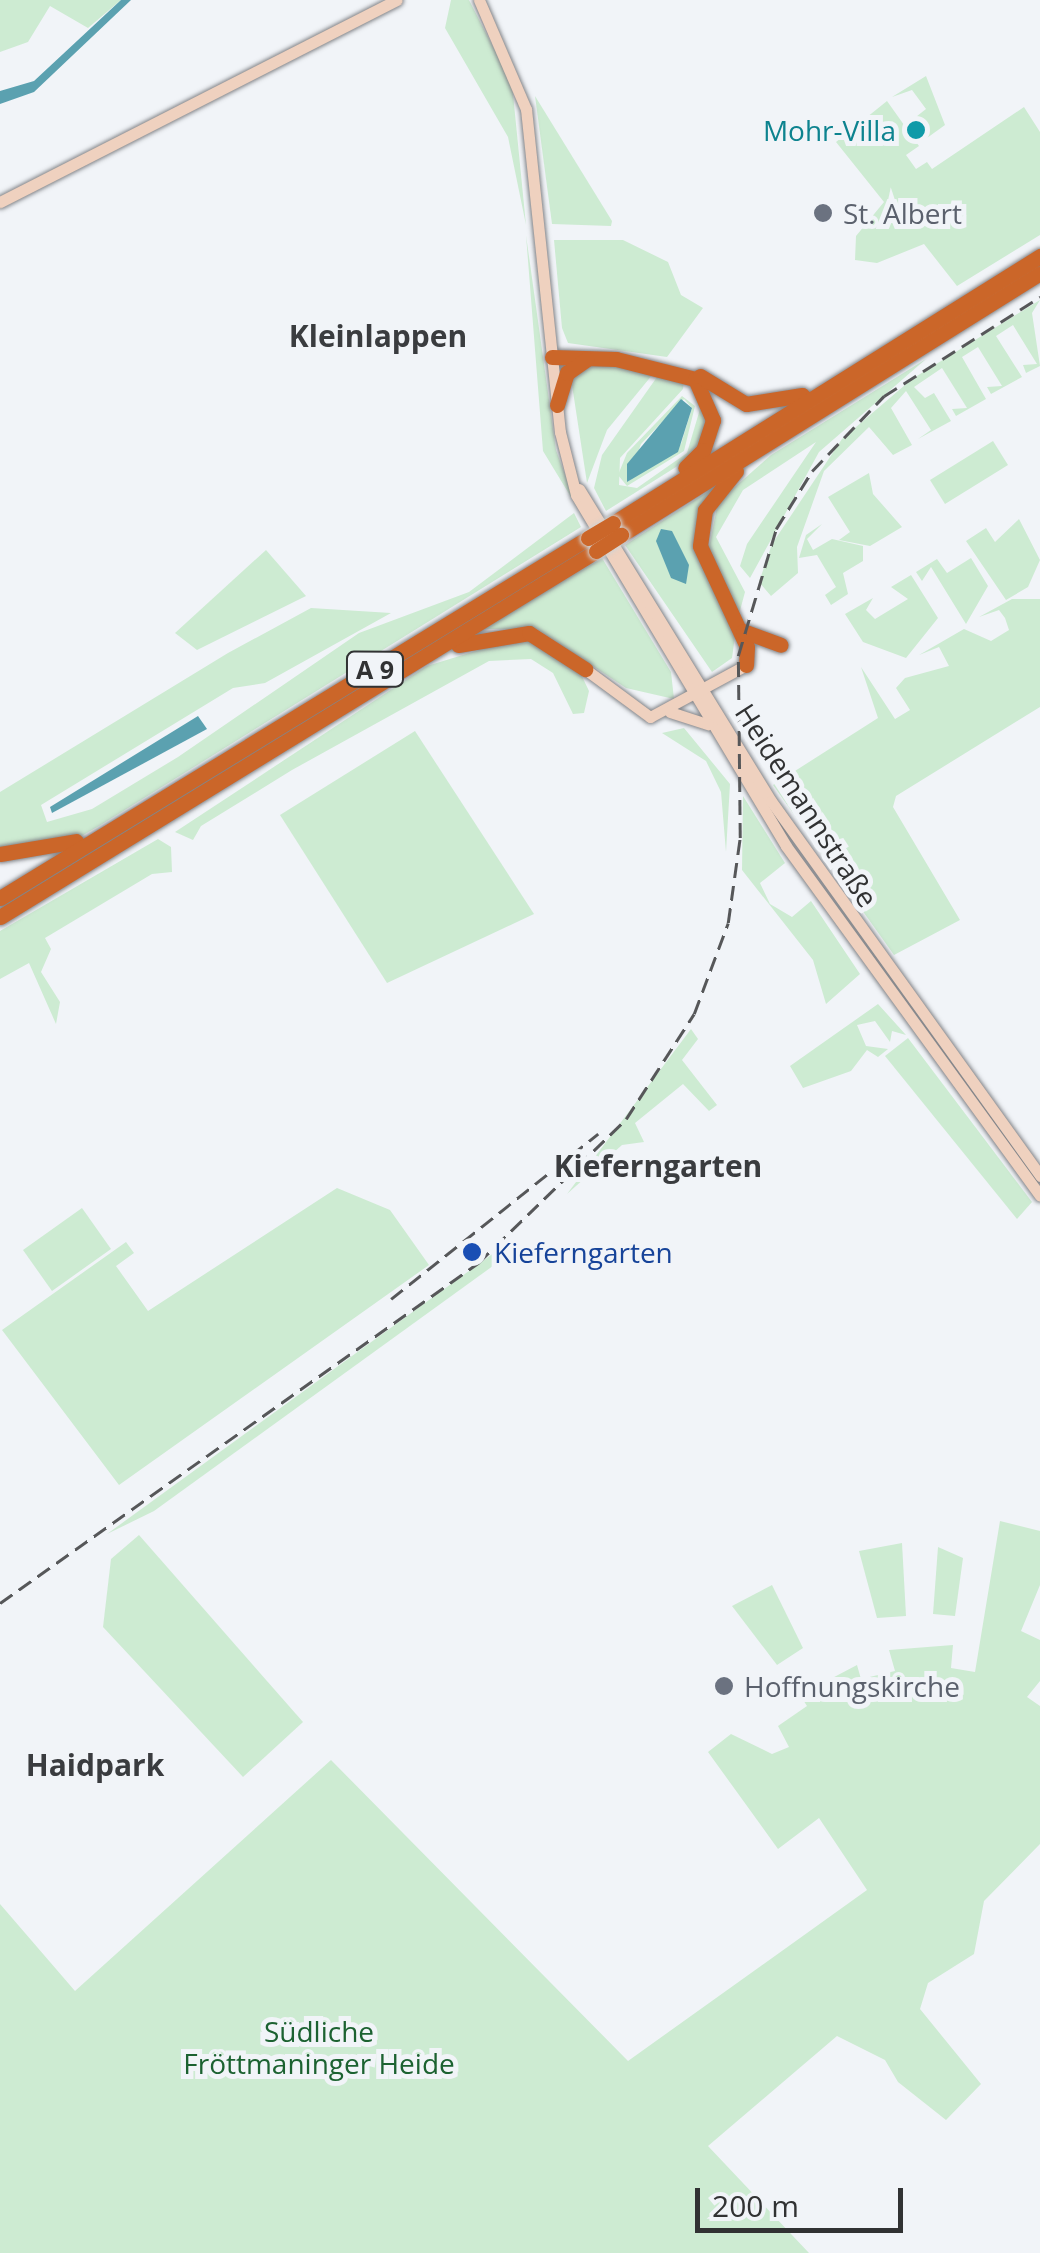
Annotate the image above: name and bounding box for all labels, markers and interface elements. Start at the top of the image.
place label: Mohr-Villa [763,113,896,147]
marker: Mohr-Villa [905,119,927,141]
place label: St. Albert [843,196,962,230]
marker: St. Albert [812,202,834,224]
district label: Kleinlappen [289,318,467,354]
road number: A 9 [345,649,405,689]
street label: Heidemannstraße [729,697,885,913]
district label: Kieferngarten [554,1148,762,1184]
place label: Kieferngarten [494,1235,673,1269]
marker: Kieferngarten [459,1239,485,1265]
place label: Hoffnungskirche [744,1669,960,1703]
marker: Hoffnungskirche [713,1675,735,1697]
district label: Haidpark [26,1747,164,1783]
park label: Südliche Fröttmaninger Heide [183,2014,455,2080]
scale bar [700,2168,908,2230]
text: 200 m [712,2185,799,2226]

